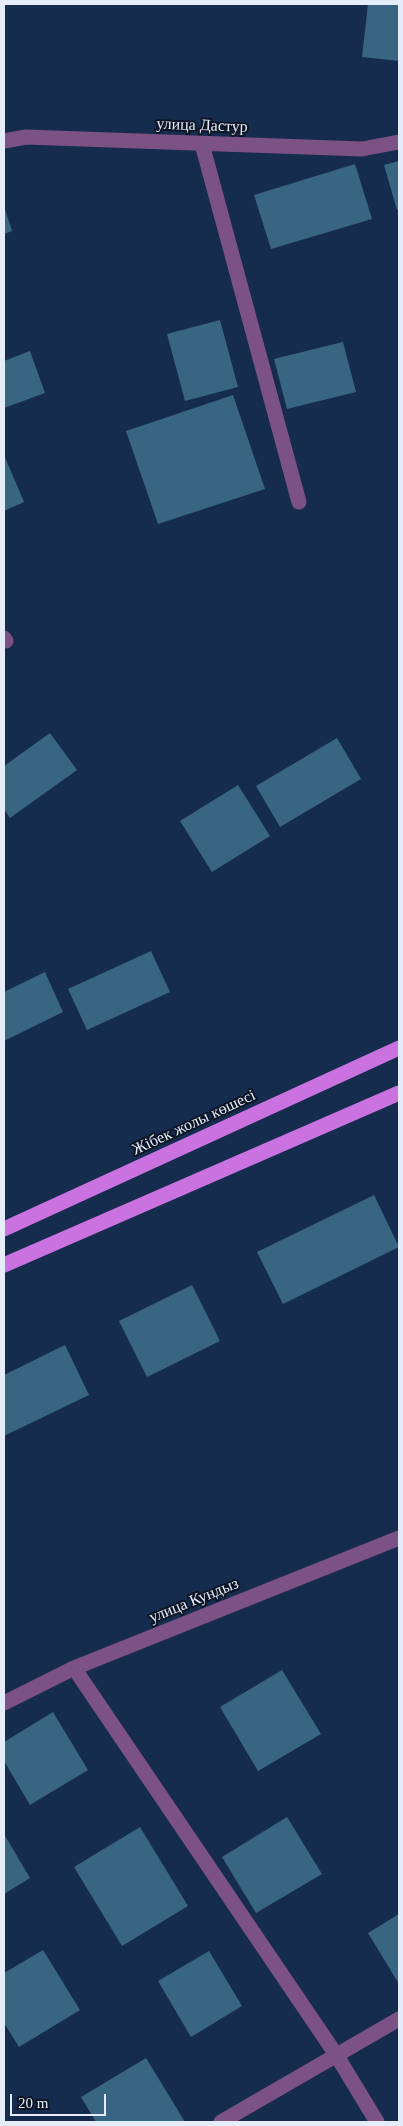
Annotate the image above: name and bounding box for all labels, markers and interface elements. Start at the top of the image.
street label: улица Дастур [156,115,248,137]
street label: Жібек жолы көшесі [129,1086,259,1160]
street label: улица Кундыз [146,1574,242,1628]
scale bar [12,2084,109,2116]
text: 20 m [18,2095,48,2111]

